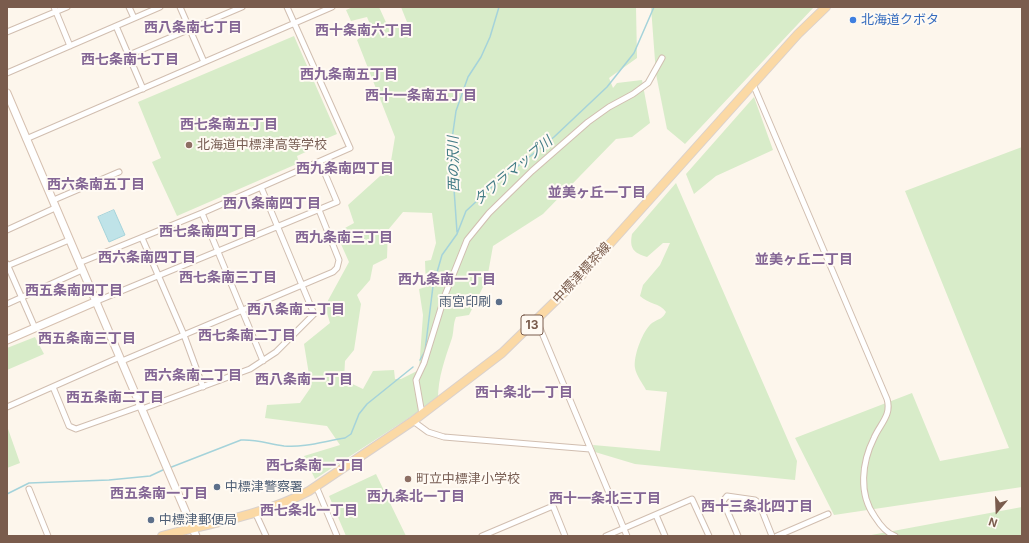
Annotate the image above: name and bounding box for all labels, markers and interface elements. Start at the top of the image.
place label: 北海道クボタ [861,12,939,28]
marker: 北海道クボタ [848,15,858,25]
district label: 西八条南七丁目 [144,20,242,36]
district label: 西十条南六丁目 [315,23,413,39]
district label: 西七条南七丁目 [81,52,179,68]
district label: 西九条南五丁目 [300,67,398,83]
district label: 西十一条南五丁目 [365,88,477,104]
district label: 西七条南五丁目 [180,117,278,133]
water label: タワラマップ川 [470,133,556,209]
water label: 西の沢川 [445,136,463,192]
place label: 北海道中標津高等学校 [197,137,327,153]
marker: 北海道中標津高等学校 [184,140,194,150]
district label: 西九条南四丁目 [296,161,394,177]
district label: 西六条南五丁目 [47,177,145,193]
district label: 並美ヶ丘一丁目 [548,185,646,201]
district label: 西八条南四丁目 [223,196,321,212]
district label: 西七条南四丁目 [159,224,257,240]
district label: 西九条南三丁目 [295,230,393,246]
street label: 中標津標茶線 [550,239,614,307]
district label: 西六条南四丁目 [98,250,196,266]
district label: 並美ヶ丘二丁目 [755,252,853,268]
district label: 西七条南三丁目 [179,270,277,286]
district label: 西九条南一丁目 [398,272,496,288]
district label: 西五条南四丁目 [25,283,123,299]
place label: 雨宮印刷 [439,294,491,310]
marker: 雨宮印刷 [494,297,504,307]
district label: 西八条南二丁目 [247,302,345,318]
road number: 13 [521,315,543,335]
district label: 西七条南二丁目 [198,328,296,344]
district label: 西五条南三丁目 [38,331,136,347]
district label: 西六条南二丁目 [144,368,242,384]
district label: 西八条南一丁目 [255,372,353,388]
district label: 西十条北一丁目 [475,385,573,401]
district label: 西五条南二丁目 [66,390,164,406]
district label: 西七条南一丁目 [266,458,364,474]
place label: 町立中標津小学校 [416,471,520,487]
marker: 町立中標津小学校 [403,474,413,484]
place label: 中標津警察署 [225,479,303,495]
marker: 中標津警察署 [212,482,222,492]
district label: 西五条南一丁目 [110,486,208,502]
district label: 西九条北一丁目 [367,489,465,505]
district label: 西十一条北三丁目 [549,491,661,507]
north arrow [977,491,1017,531]
district label: 西十三条北四丁目 [701,499,813,515]
district label: 西七条北一丁目 [260,503,358,519]
place label: 中標津郵便局 [159,512,237,528]
text: N [987,514,999,530]
marker: 中標津郵便局 [146,515,156,525]

